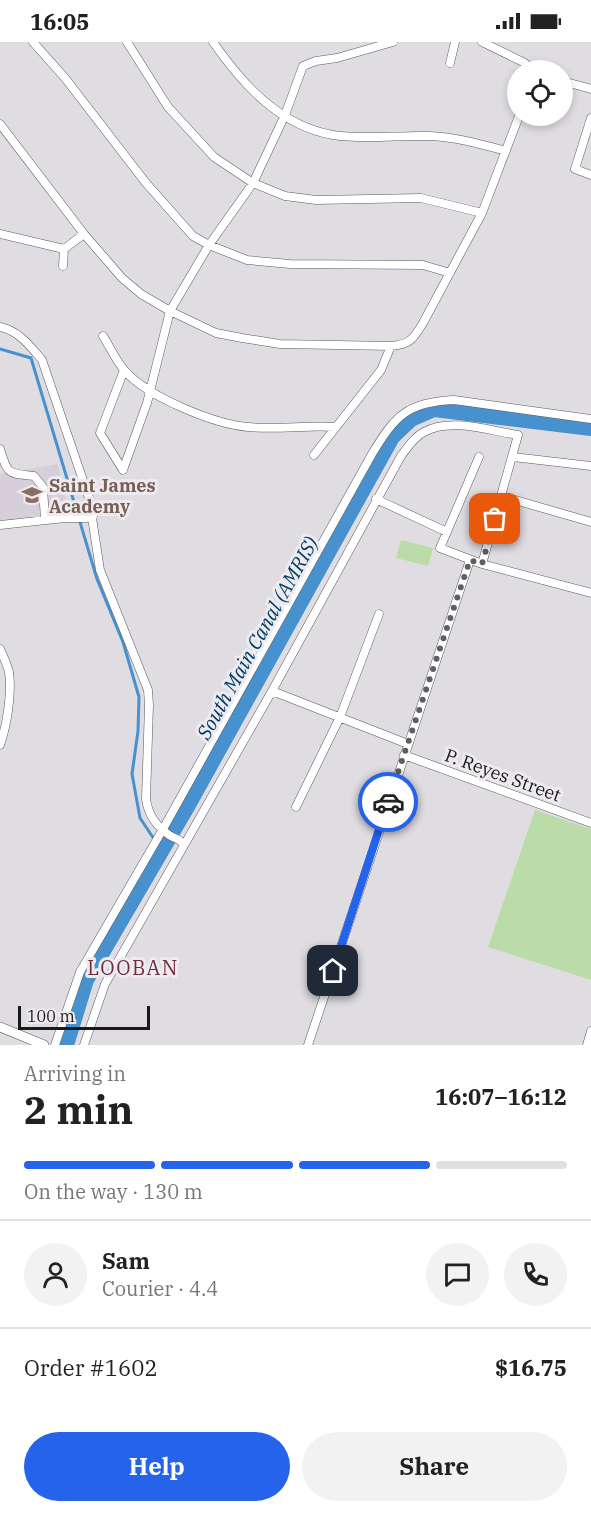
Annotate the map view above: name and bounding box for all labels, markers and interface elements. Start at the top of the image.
text: 16:05 [30,7,89,36]
map controls [507,60,573,126]
button: locate [507,60,573,126]
place label: Saint James Academy [49,474,156,518]
school or university icon: Saint James Academy [20,483,44,507]
pin [469,493,520,544]
icon: bag [478,502,511,535]
water label: South Main Canal (AMRIS) [189,532,324,745]
street label: P. Reyes Street [442,743,564,807]
courier [358,772,418,832]
icon: car [372,786,405,819]
pin [307,945,358,996]
district label: LOOBAN [87,954,179,981]
icon: home [316,954,349,987]
scale bar [18,1003,150,1030]
text: 100 m [27,1006,75,1026]
text: Arriving in [24,1060,126,1087]
text: 16:07–16:12 [435,1082,567,1111]
text: 2 min [24,1084,133,1135]
text: On the way · 130 m [24,1178,203,1205]
button: person [24,1243,87,1306]
button: chat [426,1243,489,1306]
button: phone [504,1243,567,1306]
text: Sam [102,1246,150,1275]
text: Courier · 4.4 [102,1275,218,1302]
text: Order #1602 [24,1353,158,1382]
text: $16.75 [495,1353,567,1382]
button: Help [24,1432,290,1501]
button: Share [302,1432,567,1501]

